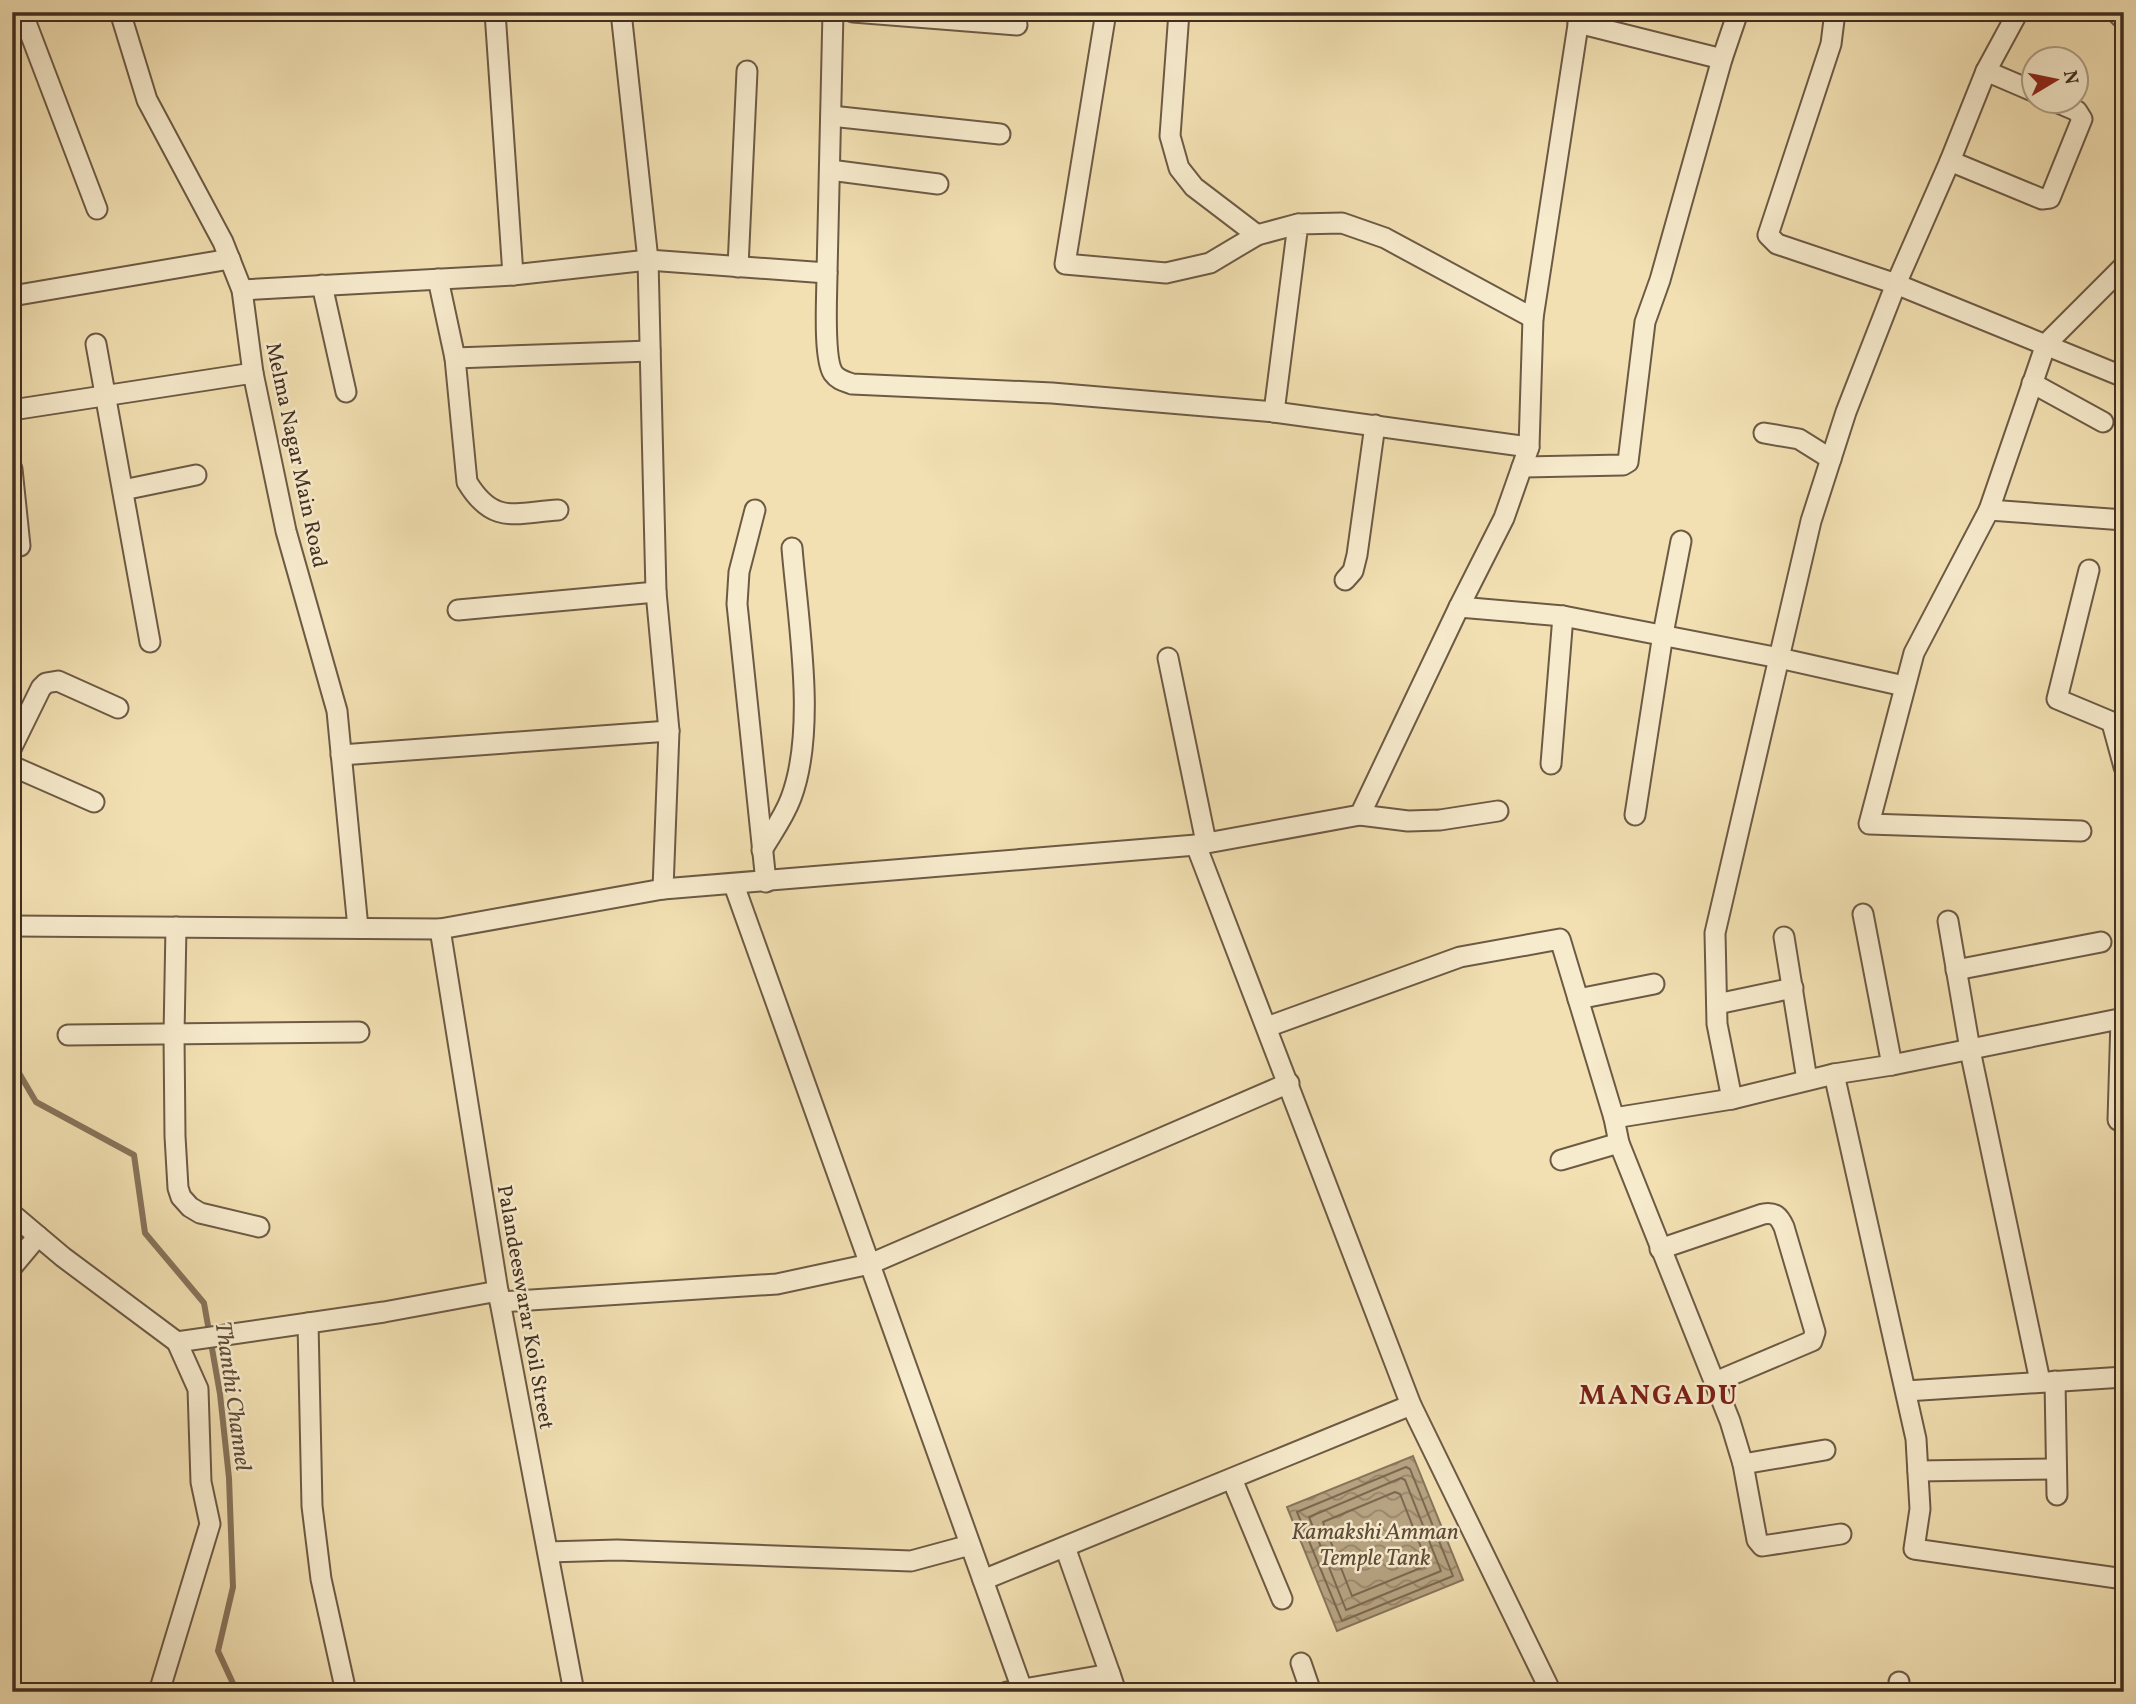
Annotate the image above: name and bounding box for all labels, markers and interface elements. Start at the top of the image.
north arrow [2021,46,2090,116]
text: N [2056,68,2084,87]
street label: Melma Nagar Main Road [258,340,334,570]
street label: Palandeeswarar Koil Street [489,1183,560,1432]
water label: Thanthi Channel [206,1319,258,1473]
district label: MANGADU [1579,1377,1739,1416]
water label: Kamakshi Amman Temple Tank [1291,1517,1459,1575]

